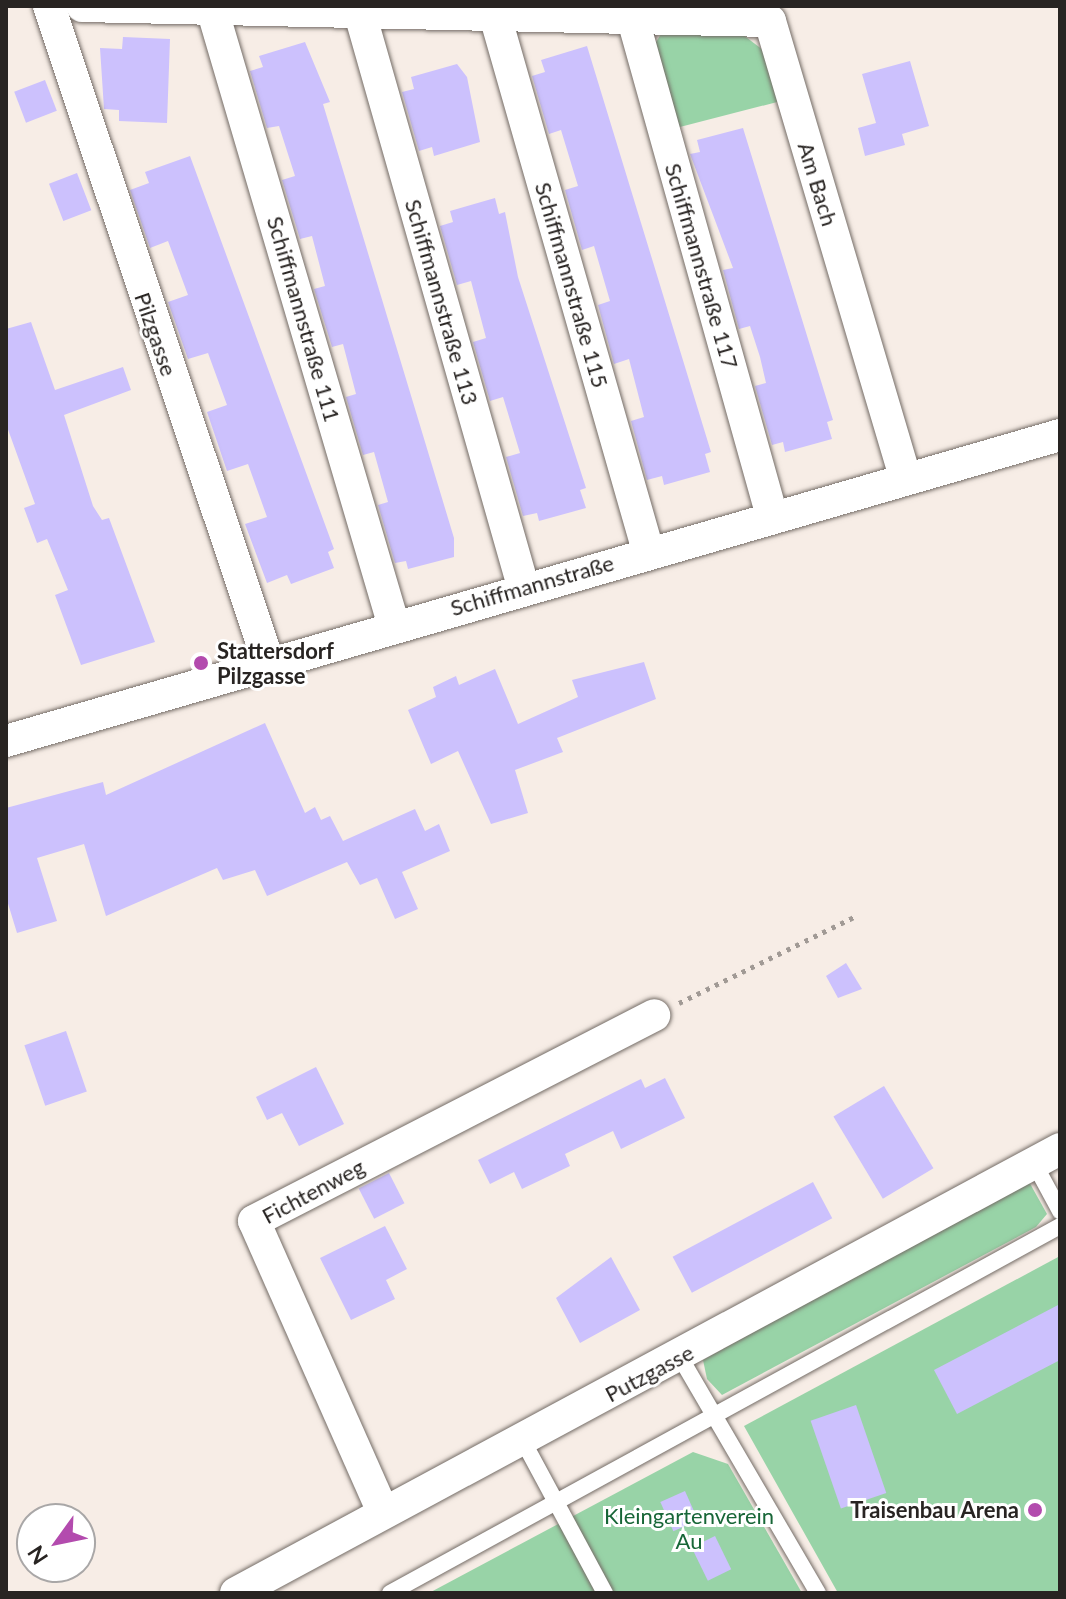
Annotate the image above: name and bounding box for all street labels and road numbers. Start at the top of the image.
street label: Am Bach [793,139,843,229]
street label: Schiffmannstraße 117 [660,160,744,372]
street label: Schiffmannstraße 115 [530,179,614,391]
street label: Schiffmannstraße 113 [400,196,484,408]
street label: Schiffmannstraße 111 [262,213,346,425]
street label: Pilzgasse [129,289,183,379]
street label: Schiffmannstraße [447,549,617,621]
street label: Fichtenweg [257,1153,369,1229]
street label: Putzgasse [600,1339,698,1407]

